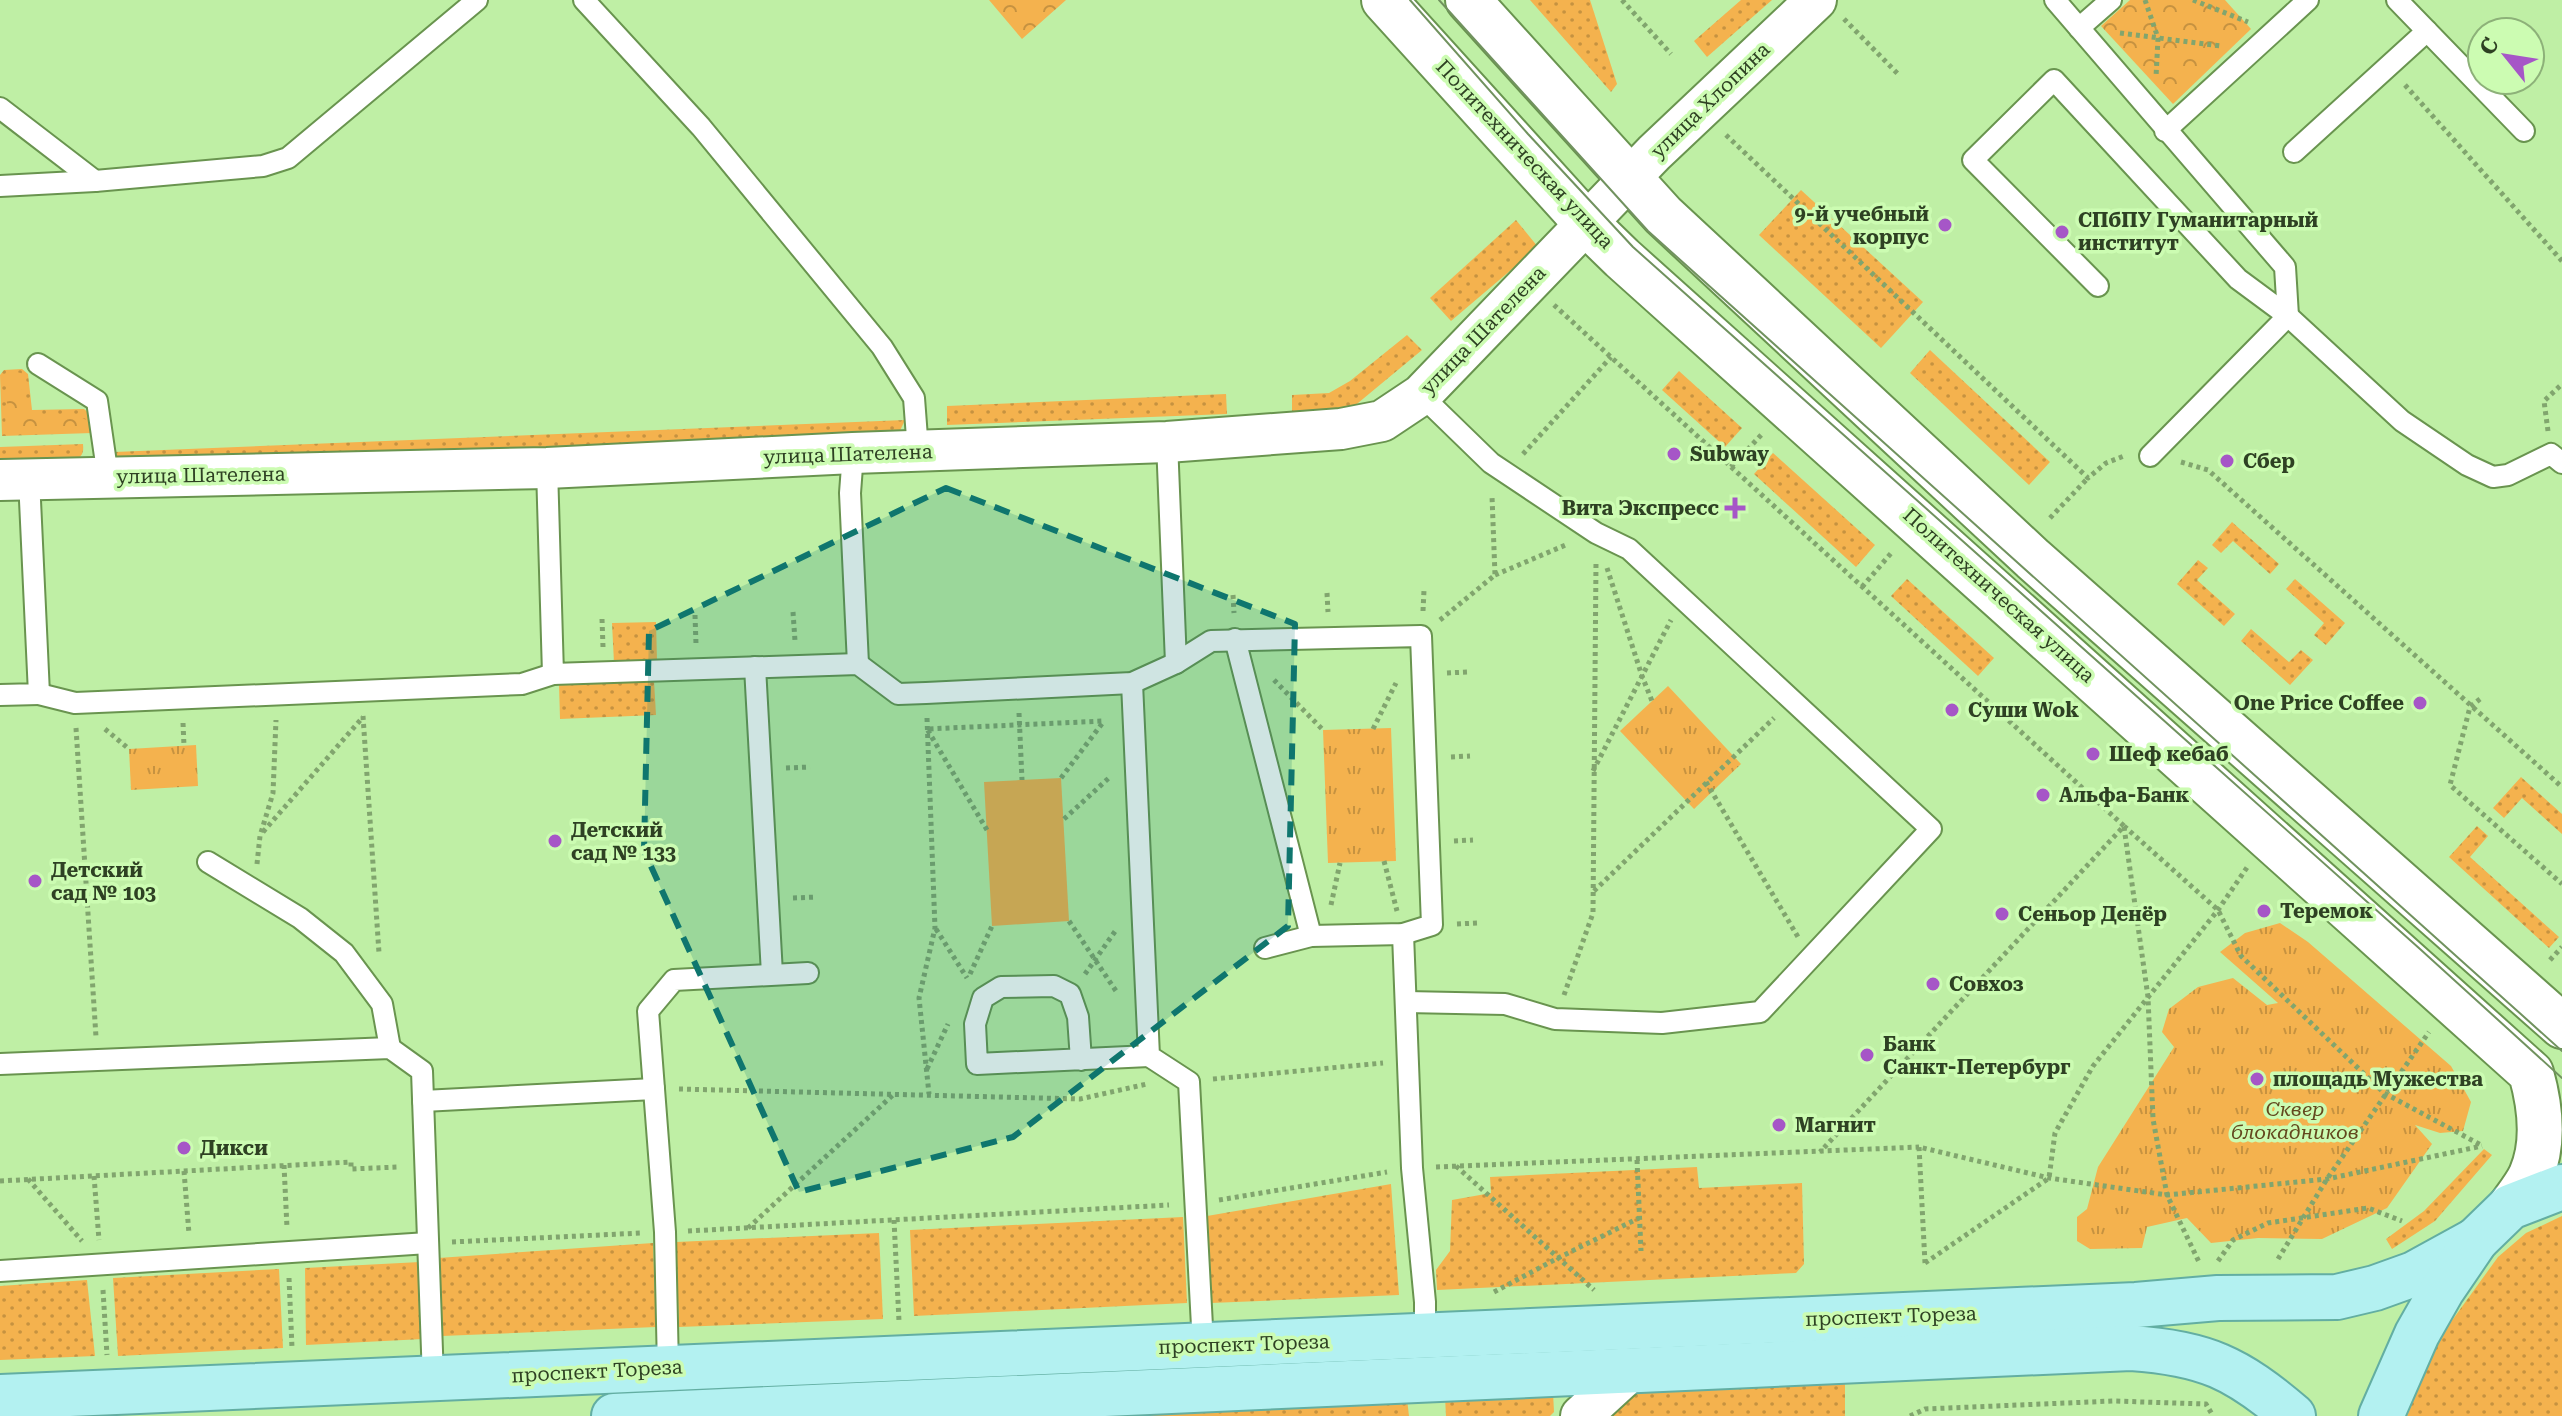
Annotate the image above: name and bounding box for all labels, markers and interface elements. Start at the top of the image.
north arrow [2466,16,2546,96]
text: С [2474,33,2504,59]
street label: улица Хлопина [1646,37,1775,163]
street label: Политехническая улица [1431,55,1619,253]
place label: 9-й учебный корпус [1794,202,1929,249]
place label: СПбПУ Гуманитарный институт [2078,208,2319,255]
marker: 9-й учебный корпус [1936,216,1954,234]
marker: СПбПУ Гуманитарный институт [2053,223,2071,241]
street label: улица Шателена [1416,261,1550,399]
street label: улица Шателена [763,439,933,469]
place label: Subway [1690,442,1769,466]
marker: Subway [1665,445,1683,463]
place label: Сбер [2243,449,2295,473]
marker: Сбер [2218,452,2236,470]
street label: улица Шателена [116,462,286,488]
place label: Вита Экспресс [1562,496,1719,520]
marker: Вита Экспресс [1726,499,1744,517]
street label: Политехническая улица [1898,503,2100,687]
place label: One Price Coffee [2234,691,2404,715]
marker: One Price Coffee [2411,694,2429,712]
place label: Суши Wok [1968,698,2079,722]
marker: Суши Wok [1943,701,1961,719]
place label: Шеф кебаб [2109,742,2229,766]
marker: Шеф кебаб [2084,745,2102,763]
place label: Альфа-Банк [2059,783,2190,807]
marker: Альфа-Банк [2034,786,2052,804]
place label: Детский сад № 133 [571,818,676,865]
marker: Детский сад № 133 [546,832,564,850]
place label: Детский сад № 103 [51,858,156,905]
marker: Детский сад № 103 [26,872,44,890]
place label: Теремок [2280,899,2373,923]
place label: Сеньор Денёр [2018,902,2167,926]
marker: Теремок [2255,902,2273,920]
marker: Сеньор Денёр [1993,905,2011,923]
place label: Совхоз [1949,972,2024,996]
marker: Совхоз [1924,975,1942,993]
place label: Банк Санкт-Петербург [1883,1032,2070,1079]
marker: Банк Санкт-Петербург [1858,1046,1876,1064]
place label: площадь Мужества [2273,1067,2483,1091]
marker: площадь Мужества [2248,1070,2266,1088]
park label: Сквер блокадников [2231,1097,2359,1144]
place label: Магнит [1795,1113,1876,1137]
marker: Магнит [1770,1116,1788,1134]
place label: Дикси [200,1136,268,1160]
marker: Дикси [175,1139,193,1157]
street label: проспект Тореза [1805,1301,1977,1331]
street label: проспект Тореза [1158,1329,1330,1359]
street label: проспект Тореза [511,1355,683,1387]

